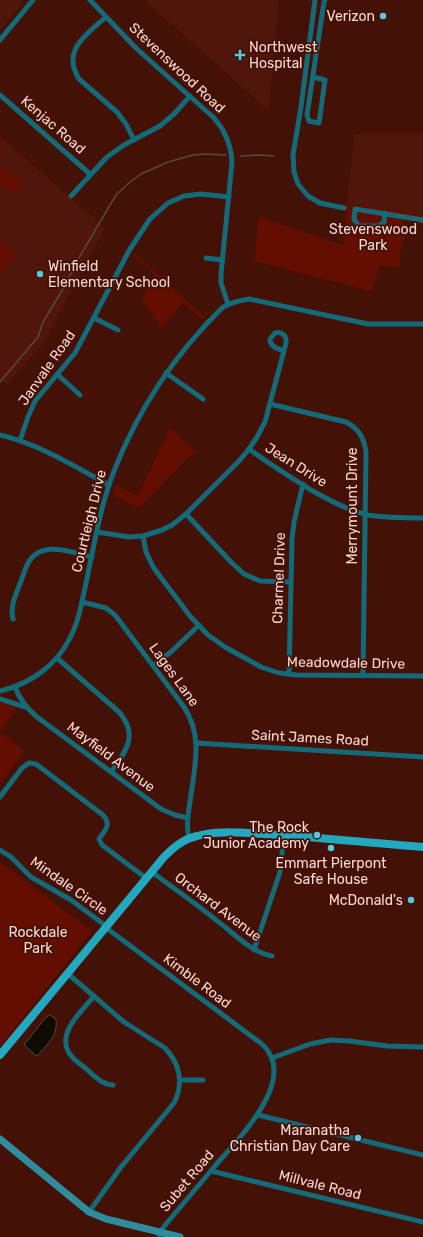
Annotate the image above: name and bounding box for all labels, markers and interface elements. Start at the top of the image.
place label: Verizon [326,8,375,25]
marker: Verizon [378,11,388,21]
street label: Stevenswood Road [126,19,228,117]
place label: Northwest Hospital [249,39,318,72]
marker: Northwest Hospital [234,49,246,61]
street label: Kenjac Road [17,92,89,158]
park label: Stevenswood Park [329,221,417,254]
place label: Winfield Elementary School [48,258,170,291]
marker: Winfield Elementary School [35,269,45,279]
street label: Janvale Road [15,327,79,409]
street label: Jean Drive [262,439,330,491]
street label: Merrymount Drive [344,447,361,565]
street label: Courtleigh Drive [68,468,110,574]
street label: Charmel Drive [269,532,289,624]
street label: Lages Lane [145,640,203,710]
street label: Meadowdale Drive [287,653,405,673]
street label: Mayfield Avenue [64,718,158,796]
street label: Saint James Road [251,726,369,750]
place label: The Rock Junior Academy [203,819,310,852]
marker: The Rock Junior Academy [312,830,322,840]
marker: Emmart Pierpont Safe House [326,843,336,853]
street label: Mindale Circle [27,853,111,919]
place label: Emmart Pierpont Safe House [275,855,387,888]
street label: Orchard Avenue [171,869,265,945]
place label: McDonald's [329,892,403,909]
marker: McDonald's [406,895,416,905]
park label: Rockdale Park [8,924,68,957]
street label: Kimble Road [160,950,234,1012]
place label: Maranatha Christian Day Care [230,1122,350,1155]
marker: Maranatha Christian Day Care [353,1133,363,1143]
street label: Subet Road [156,1147,218,1215]
street label: Millvale Road [277,1167,363,1203]

